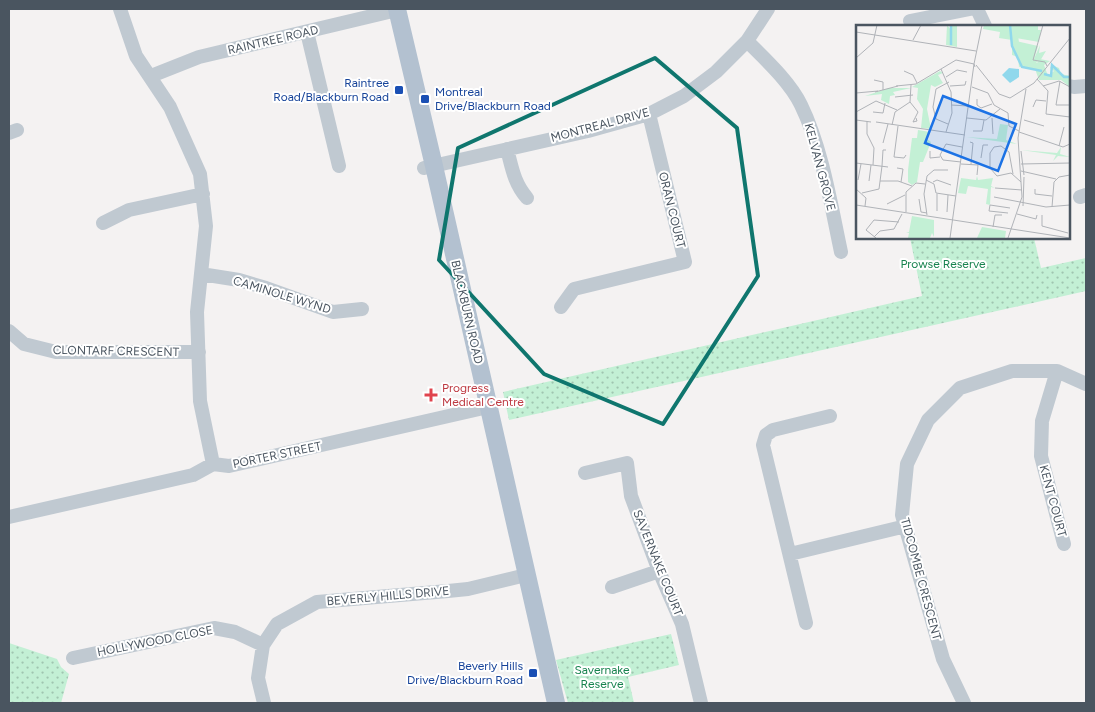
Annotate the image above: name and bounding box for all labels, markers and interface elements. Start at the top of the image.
street label: RAINTREE ROAD [226,23,320,57]
inset map [856,25,1070,239]
place label: Raintree Road/Blackburn Road [273,76,389,104]
marker: Raintree Road/Blackburn Road [393,84,405,96]
place label: Montreal Drive/Blackburn Road [435,85,551,113]
marker: Montreal Drive/Blackburn Road [419,93,431,105]
street label: MONTREAL DRIVE [549,105,651,145]
street label: KELVAN GROVE [802,122,838,212]
street label: ORAN COURT [656,171,688,250]
park label: Prowse Reserve [900,257,986,271]
street label: BLACKBURN ROAD [448,259,486,365]
street label: CAMINOLE WYND [231,273,333,317]
street label: CLONTARF CRESCENT [53,343,180,359]
place label: Progress Medical Centre [442,381,524,409]
marker: Progress Medical Centre [424,388,438,402]
street label: PORTER STREET [231,439,323,471]
street label: KENT COURT [1037,464,1069,539]
street label: SAVERNAKE COURT [630,508,686,618]
street label: TIDCOMBE CRESCENT [898,516,944,642]
street label: BEVERLY HILLS DRIVE [326,584,450,608]
street label: HOLLYWOOD CLOSE [96,623,214,659]
place label: Beverly Hills Drive/Blackburn Road [407,659,523,687]
park label: Savernake Reserve [574,663,630,691]
marker: Beverly Hills Drive/Blackburn Road [527,667,539,679]

